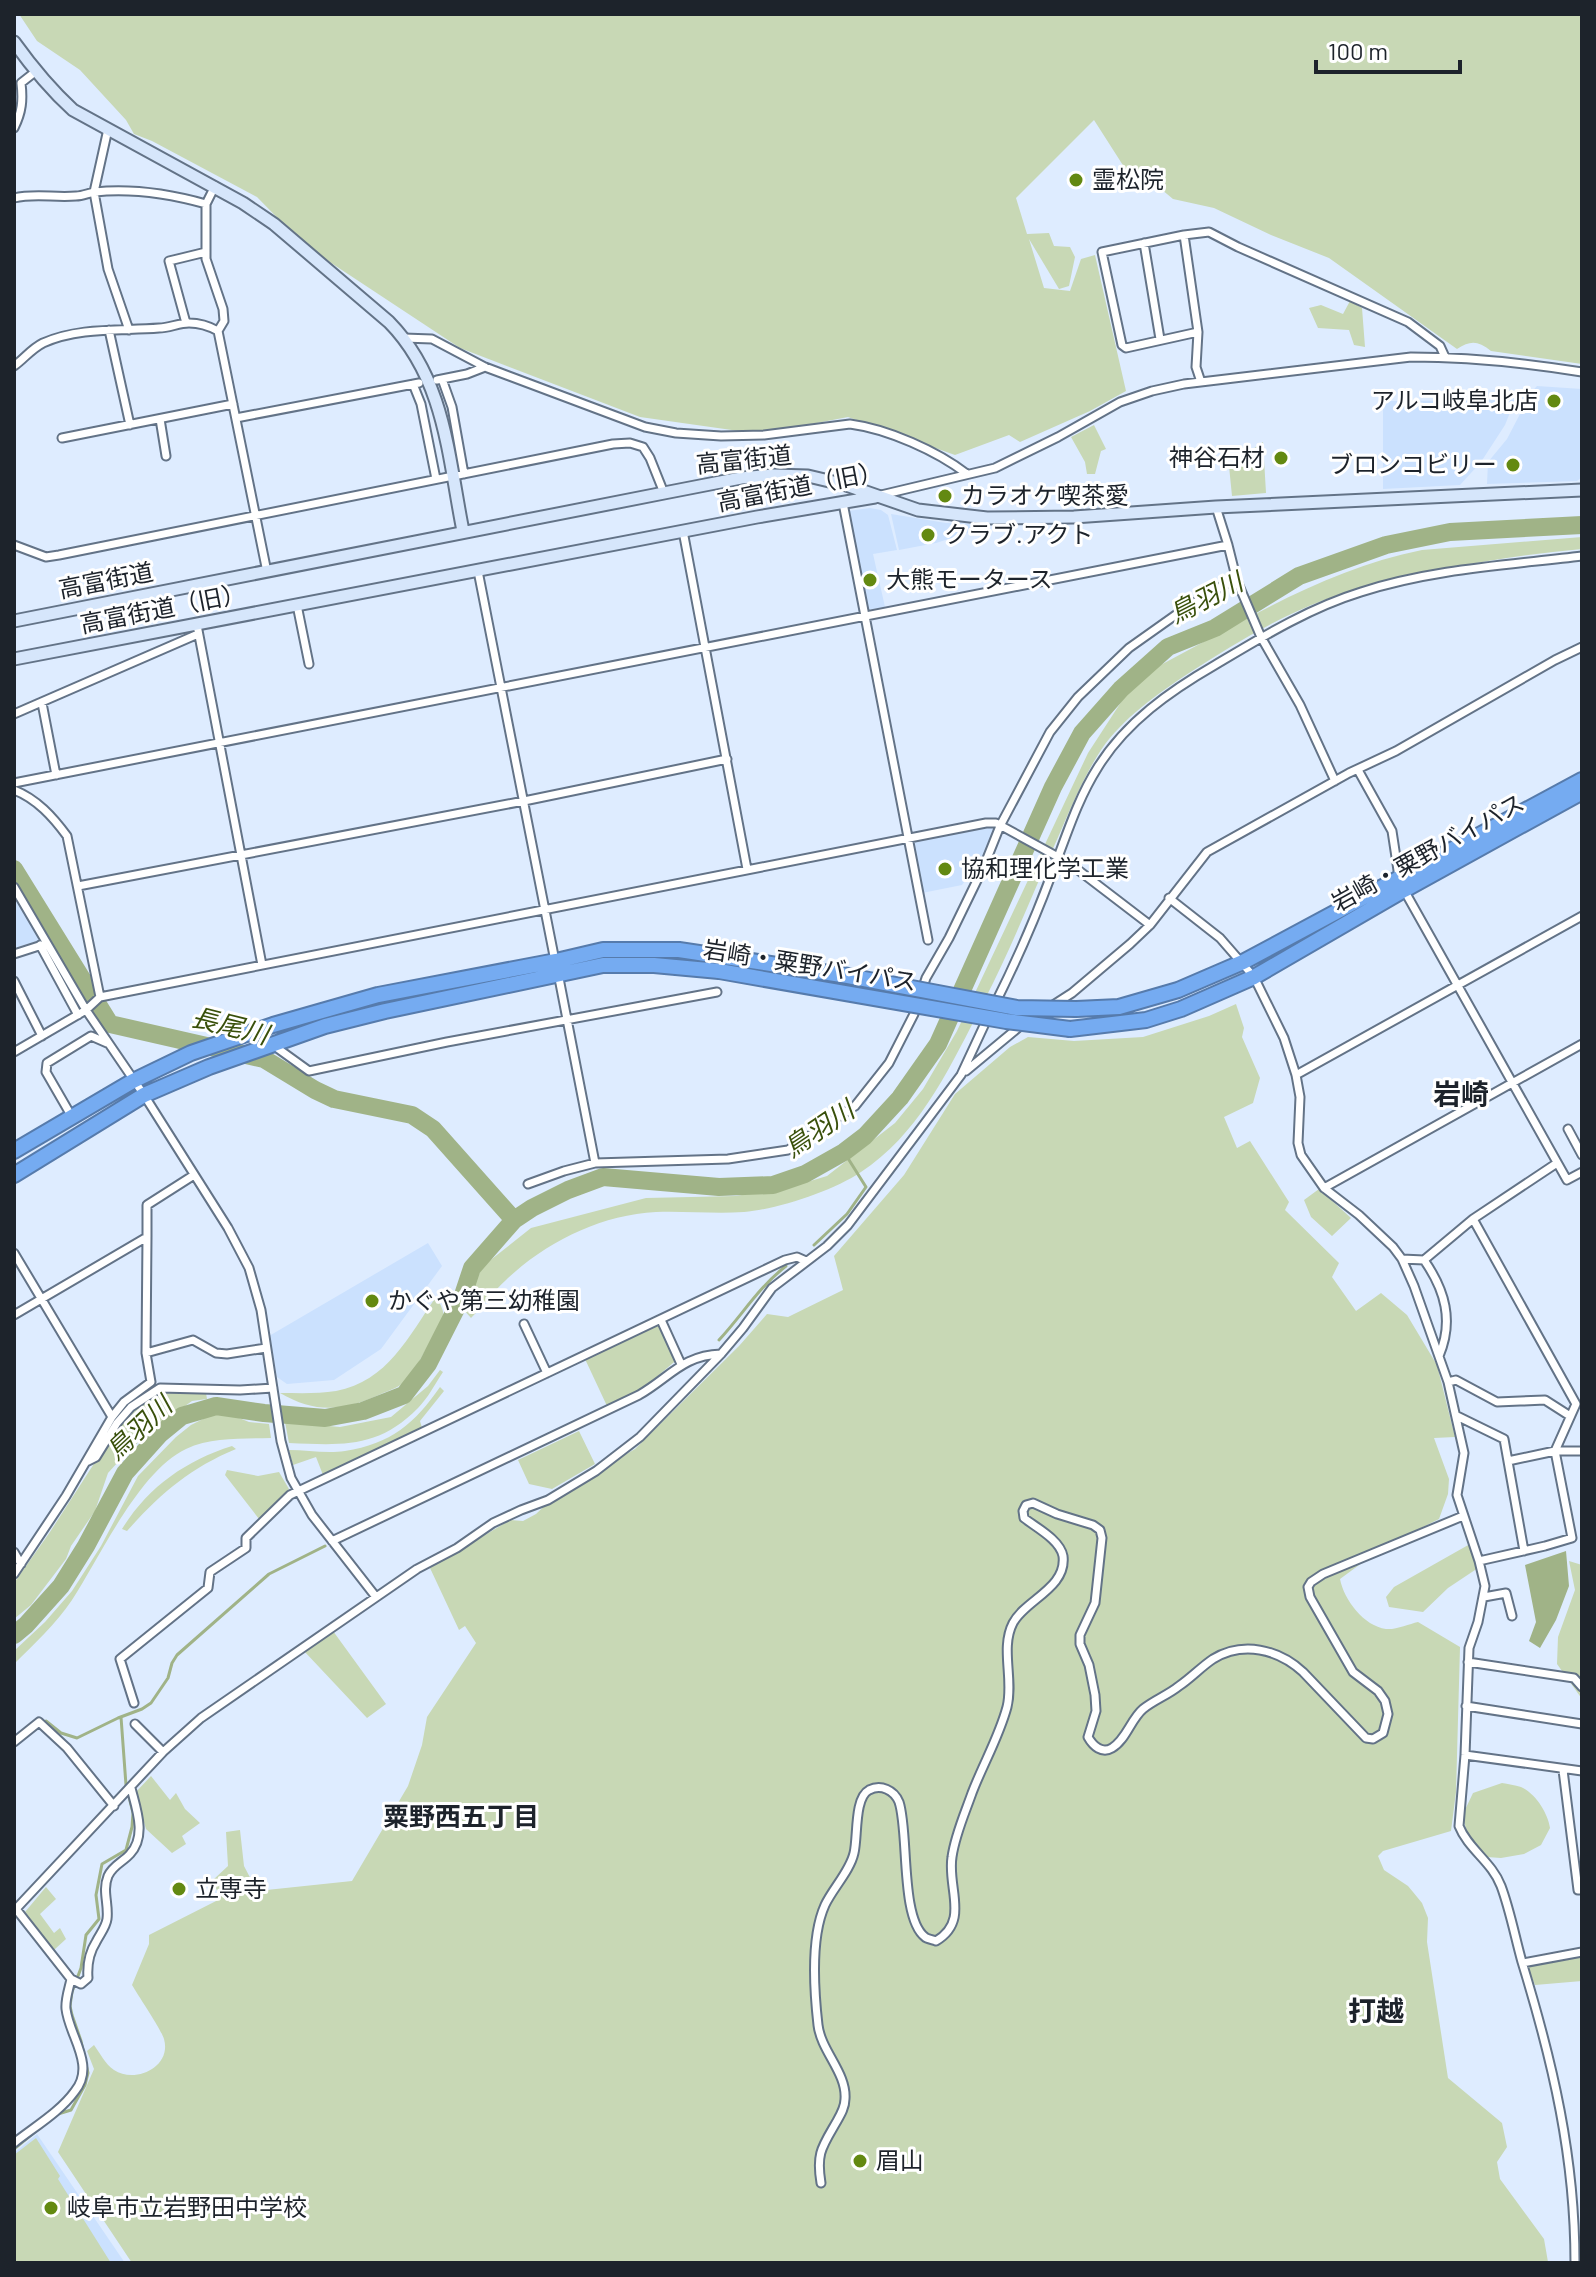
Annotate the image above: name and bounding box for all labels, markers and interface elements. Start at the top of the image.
scale bar [1316,24,1460,74]
text: 100 m [1328,36,1388,65]
place label: 霊松院 [1092,164,1164,193]
marker: 霊松院 [1067,171,1085,189]
place label: アルコ岐阜北店 [1371,385,1538,414]
marker: アルコ岐阜北店 [1545,392,1563,410]
street label: 高富街道 [695,439,793,478]
place label: 神谷石材 [1169,442,1265,471]
marker: 神谷石材 [1272,449,1290,467]
place label: ブロンコビリー [1329,449,1497,478]
street label: 高富街道（旧） [714,455,885,516]
marker: ブロンコビリー [1504,456,1522,474]
place label: カラオケ喫茶愛 [961,480,1129,509]
marker: カラオケ喫茶愛 [936,487,954,505]
place label: クラブ.アクト [944,519,1093,548]
marker: クラブ.アクト [919,526,937,544]
street label: 高富街道 [56,556,156,603]
place label: 大熊モータース [886,564,1053,593]
water label: 鳥羽川 [1164,564,1250,628]
marker: 大熊モータース [861,571,879,589]
street label: 高富街道（旧） [77,577,248,638]
street label: 岩崎・粟野バイパス [1326,787,1529,917]
place label: 協和理化学工業 [961,853,1129,882]
marker: 協和理化学工業 [936,860,954,878]
street label: 岩崎・粟野バイパス [702,933,919,996]
water label: 長尾川 [189,1000,275,1050]
district label: 岩崎 [1433,1076,1489,1110]
water label: 鳥羽川 [777,1091,862,1162]
place label: かぐや第三幼稚園 [388,1285,580,1314]
marker: かぐや第三幼稚園 [363,1292,381,1310]
water label: 鳥羽川 [99,1387,179,1465]
district label: 粟野西五丁目 [383,1800,539,1831]
place label: 立専寺 [195,1873,267,1902]
marker: 立専寺 [170,1880,188,1898]
district label: 打越 [1348,1993,1404,2027]
place label: 眉山 [876,2145,924,2174]
marker: 眉山 [851,2152,869,2170]
place label: 岐阜市立岩野田中学校 [67,2192,307,2221]
marker: 岐阜市立岩野田中学校 [42,2199,60,2217]

